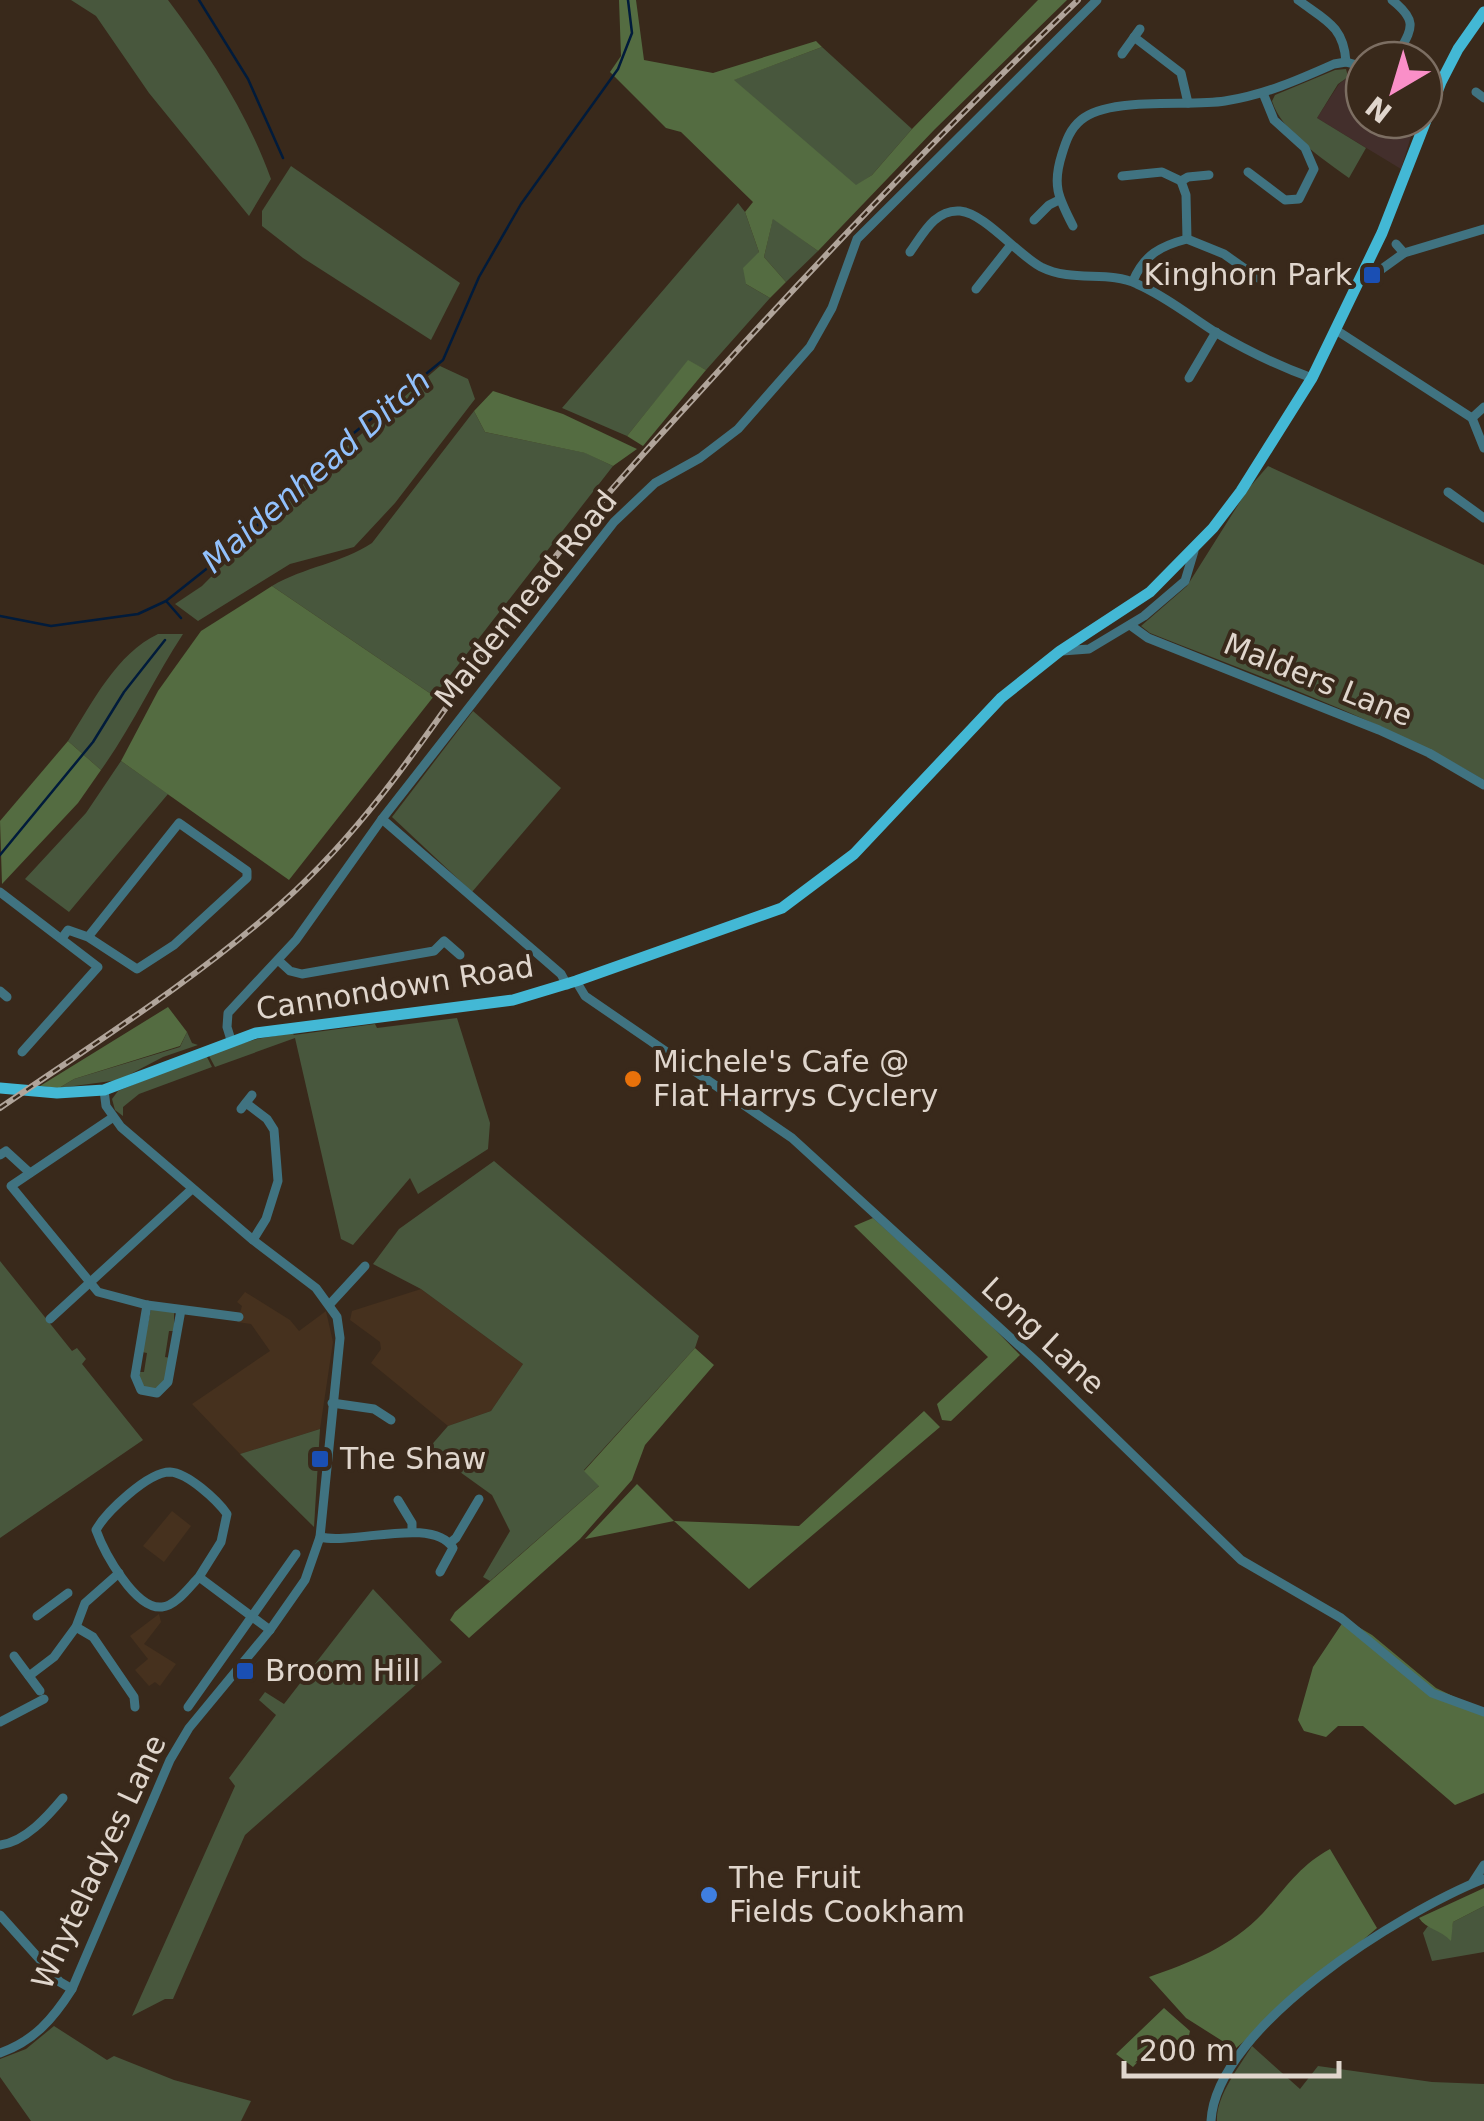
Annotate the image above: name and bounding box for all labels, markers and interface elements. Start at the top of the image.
north arrow [1344,40,1444,140]
text: N [1360,89,1398,130]
place label: Kinghorn Park [1143,257,1353,292]
marker: Kinghorn Park [1361,264,1383,286]
water label: Maidenhead Ditch [194,361,438,581]
street label: Maidenhead Road [427,483,624,714]
street label: Malders Lane [1219,626,1418,733]
street label: Cannondown Road [254,948,536,1027]
place label: Michele's Cafe @ Flat Harrys Cyclery [653,1044,938,1113]
marker: Michele's Cafe @ Flat Harrys Cyclery [622,1068,644,1090]
street label: Long Lane [975,1270,1112,1401]
place label: The Shaw [339,1441,486,1476]
marker: The Shaw [309,1448,331,1470]
place label: Broom Hill [265,1653,420,1688]
marker: Broom Hill [234,1660,256,1682]
street label: Whyteladyes Lane [24,1729,173,1994]
place label: The Fruit Fields Cookham [728,1860,965,1929]
marker: The Fruit Fields Cookham [698,1884,720,1906]
scale bar [1124,2016,1339,2078]
text: 200 m [1139,2033,1235,2068]

